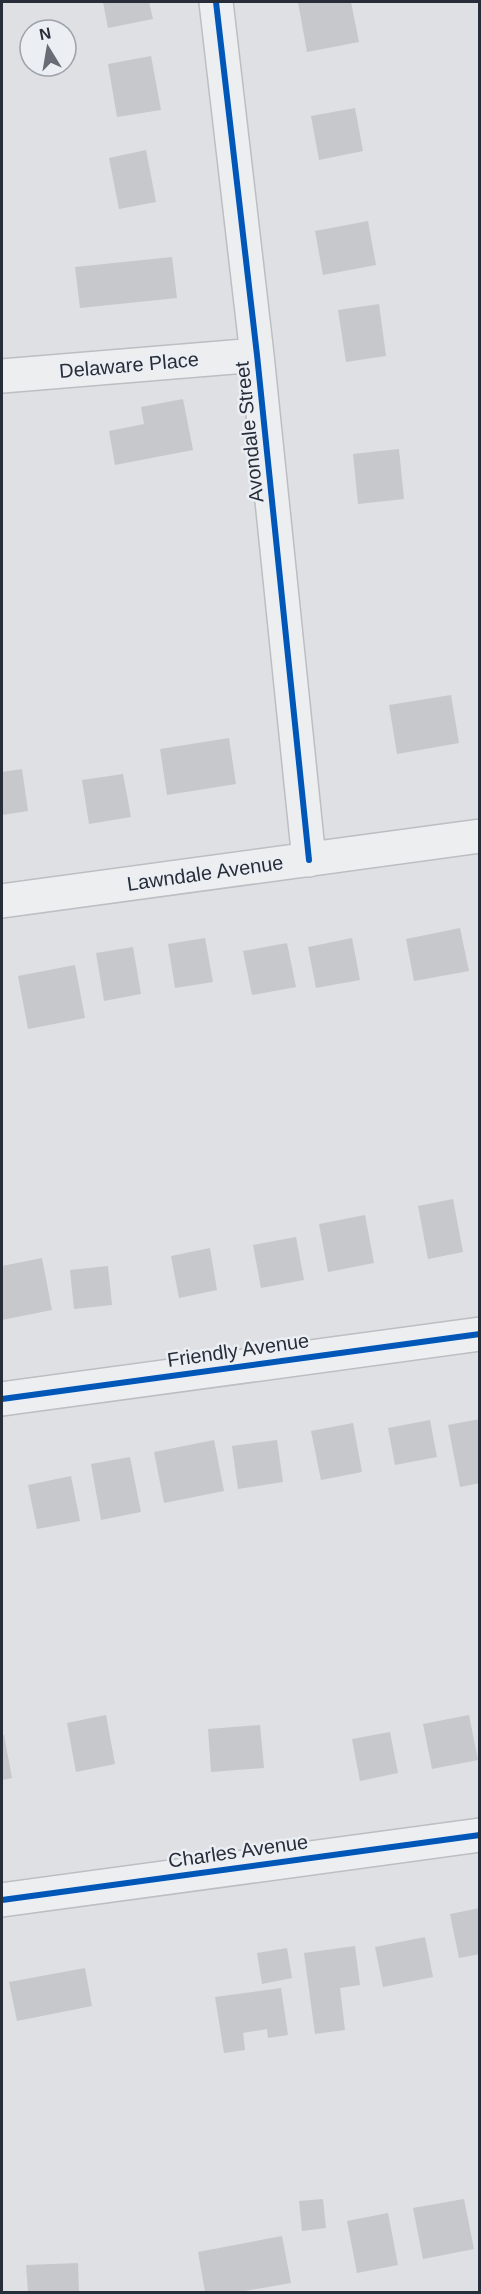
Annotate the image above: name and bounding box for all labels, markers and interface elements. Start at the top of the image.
north arrow [18,18,78,78]
text: N [38,24,53,43]
street label: Delaware Place [58,348,200,382]
street label: Avondale Street [231,360,267,504]
street label: Lawndale Avenue [125,851,285,895]
street label: Friendly Avenue [166,1329,310,1371]
street label: Charles Avenue [167,1830,309,1872]

